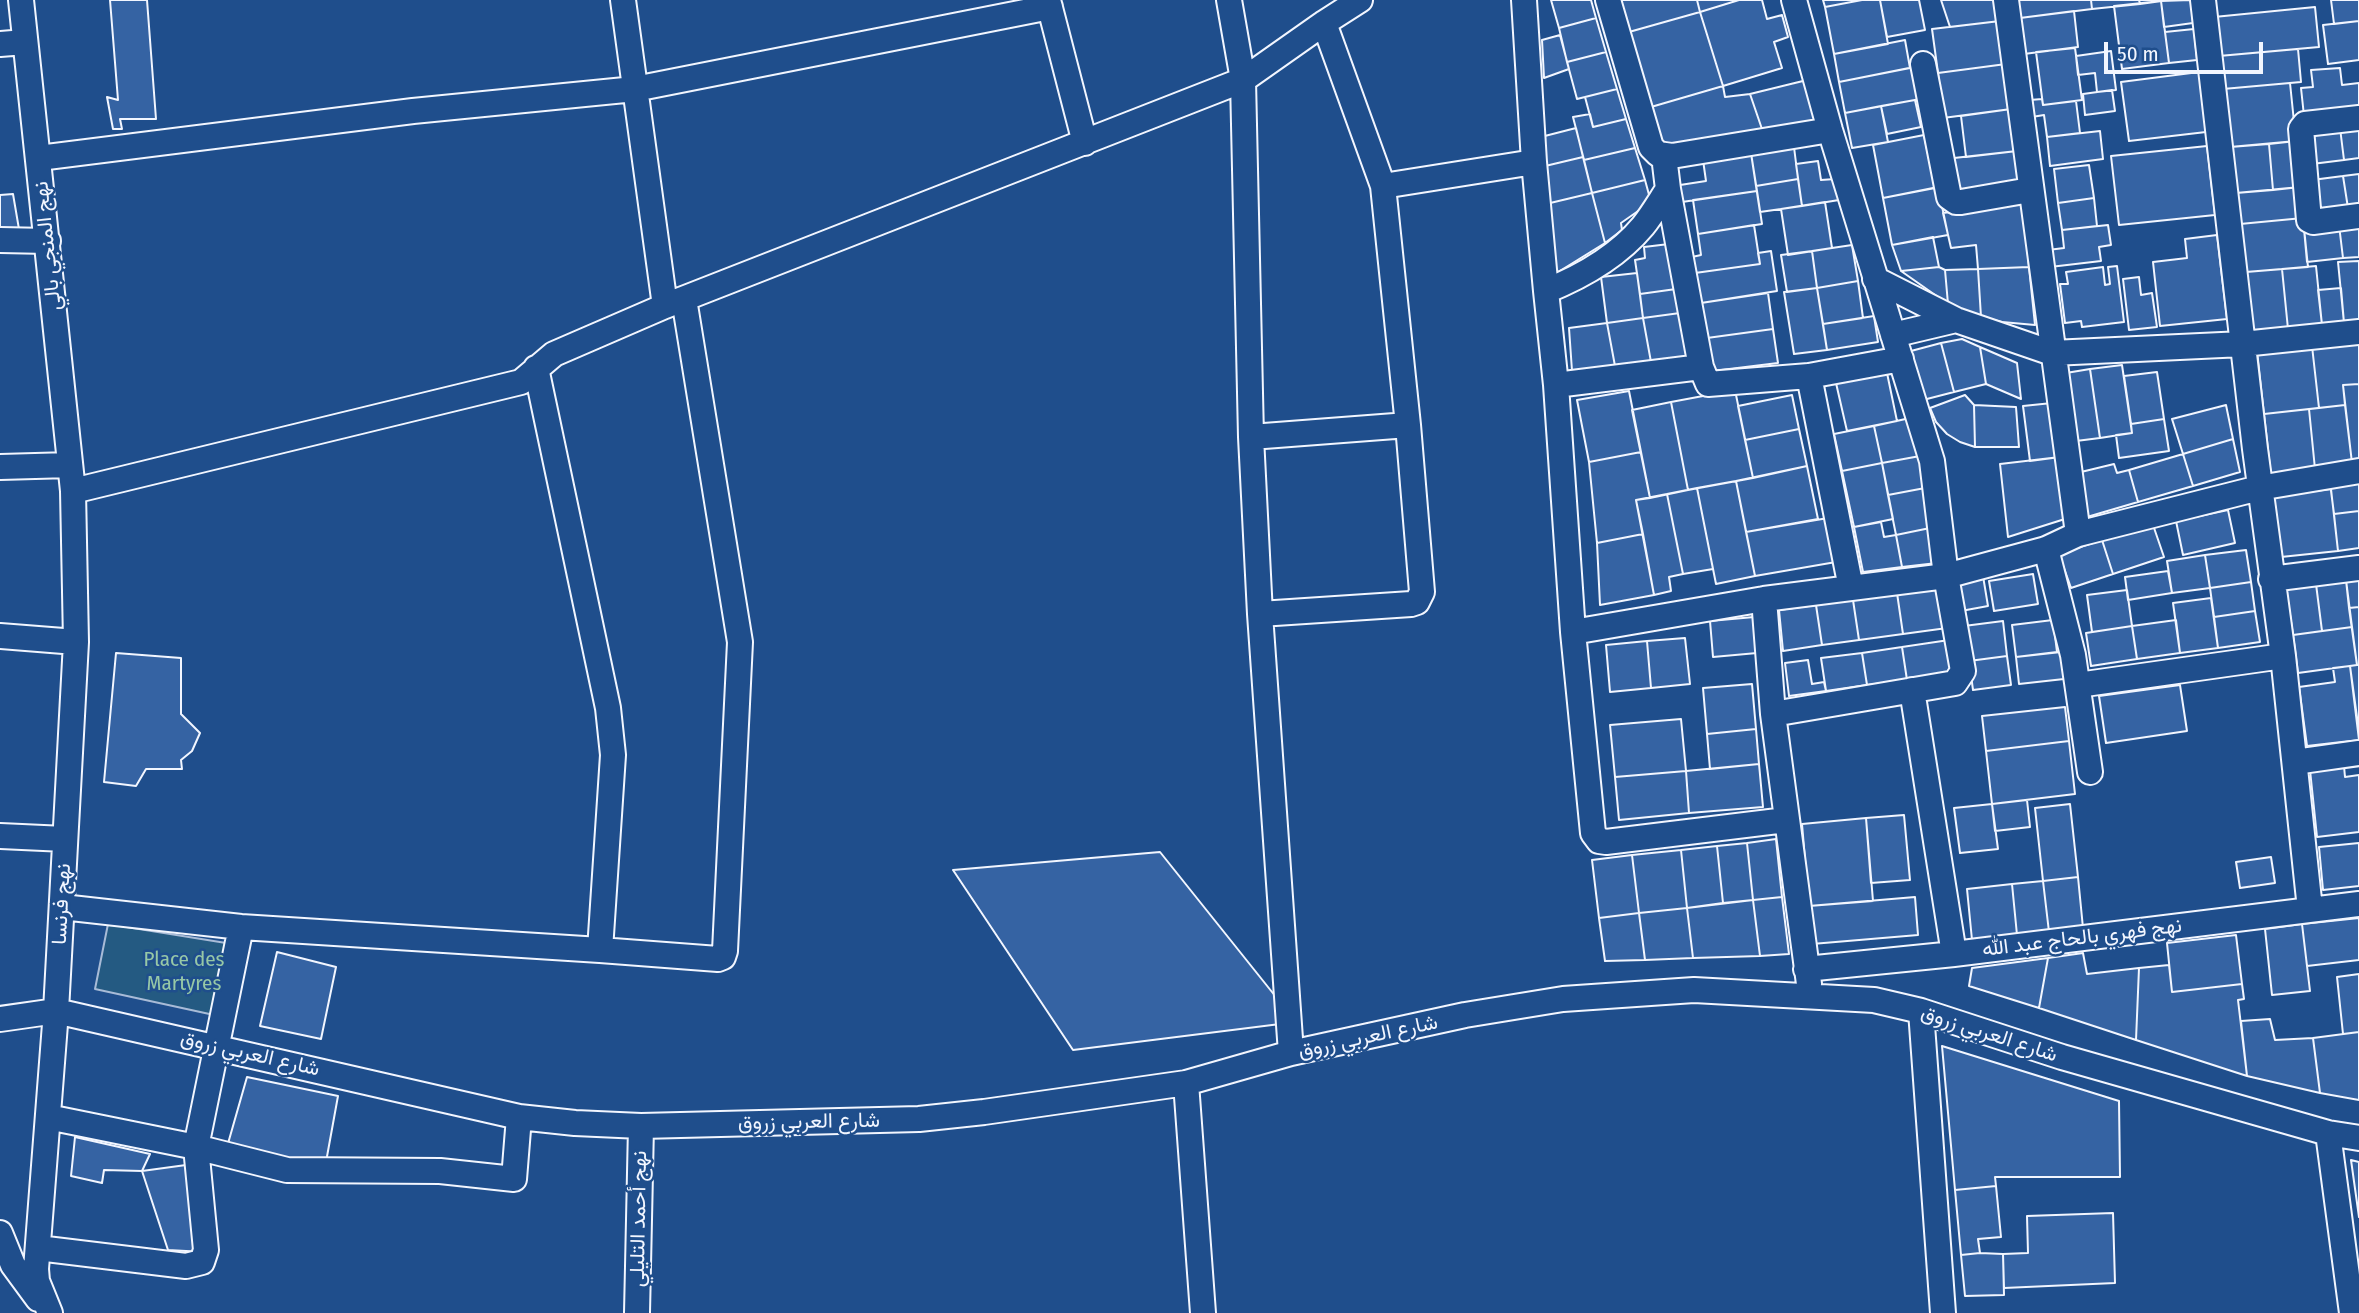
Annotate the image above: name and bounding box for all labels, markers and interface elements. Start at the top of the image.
scale bar [2107,28,2266,72]
text: 50 m [2117,41,2159,67]
street label: نهج المنجي بالي [29,180,67,312]
street label: نهج فرنسا [47,863,77,945]
street label: نهج فهري بالحاج عبد الله [1981,913,2183,963]
park label: Place des Martyres [144,947,224,997]
street label: شارع العربي زروق [1918,1000,2060,1068]
street label: شارع العربي زروق [1296,1010,1440,1064]
street label: شارع العربي زروق [178,1026,322,1082]
street label: شارع العربي زروق [738,1108,880,1136]
street label: نهج أحمد التليلي [625,1151,653,1287]

